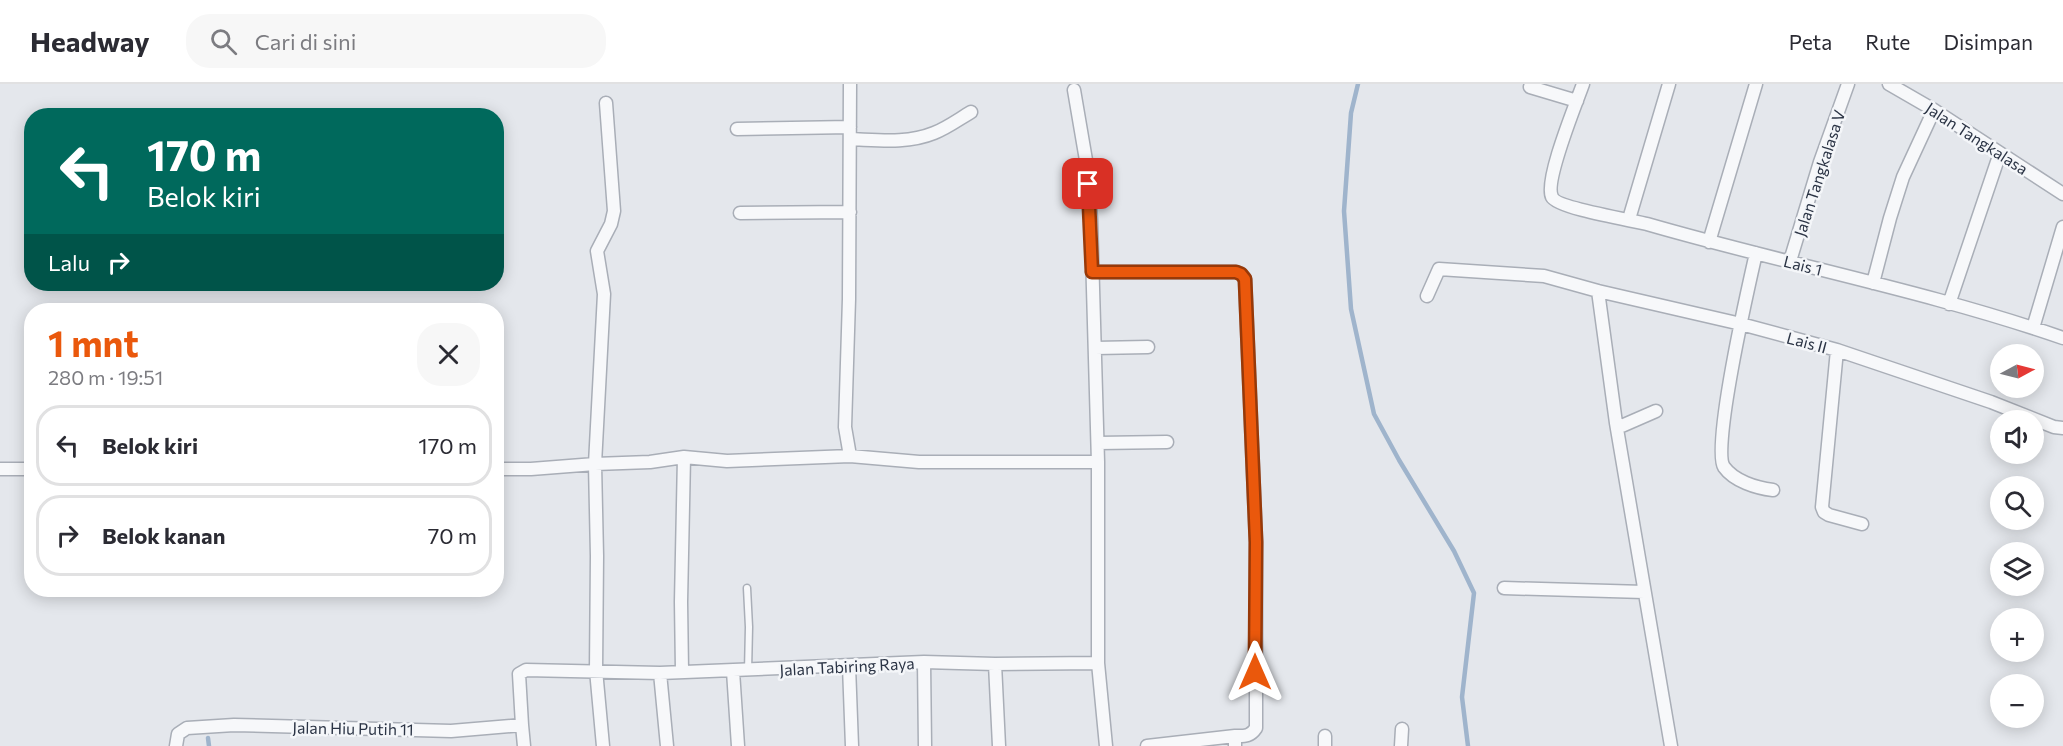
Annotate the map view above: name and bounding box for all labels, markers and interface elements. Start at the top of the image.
search box [186,14,606,68]
text: Headway [30,24,150,58]
icon: search [207,25,240,58]
text: Cari di sini [255,28,356,55]
text: Peta [1789,29,1832,54]
text: Rute [1865,29,1910,54]
text: Disimpan [1943,29,2033,54]
street label: Jalan Tangkalasa [1922,98,2032,178]
street label: Jalan Tangkalasa V [1790,107,1848,239]
text: 170 m [147,128,261,180]
icon: left [48,132,126,210]
pin [1062,158,1113,209]
icon: arrive [1071,167,1104,200]
text: Belok kiri [147,180,261,213]
icon: right [102,246,135,279]
text: Lalu [48,249,90,276]
street label: Lais 1 [1782,251,1824,279]
text: 1 mnt [48,320,139,364]
button: close [417,323,480,386]
street label: Lais II [1785,328,1829,356]
north arrow [1990,344,2044,398]
map controls [1990,344,2044,728]
text: 280 m · 19:51 [48,365,163,389]
button: sound [1990,410,2044,464]
icon: left [51,429,84,462]
text: Belok kiri [102,432,198,459]
text: 170 m [418,432,477,459]
button: search [1990,476,2044,530]
icon: right [51,519,84,552]
text: Belok kanan [102,522,225,549]
text: 70 m [428,522,477,549]
button: layers [1990,542,2044,596]
button: + [1990,608,2044,662]
position arrow [1223,640,1287,704]
street label: Jalan Tabiring Raya [779,653,915,679]
button: − [1990,674,2044,728]
street label: Jalan Hiu Putih 11 [292,717,414,739]

